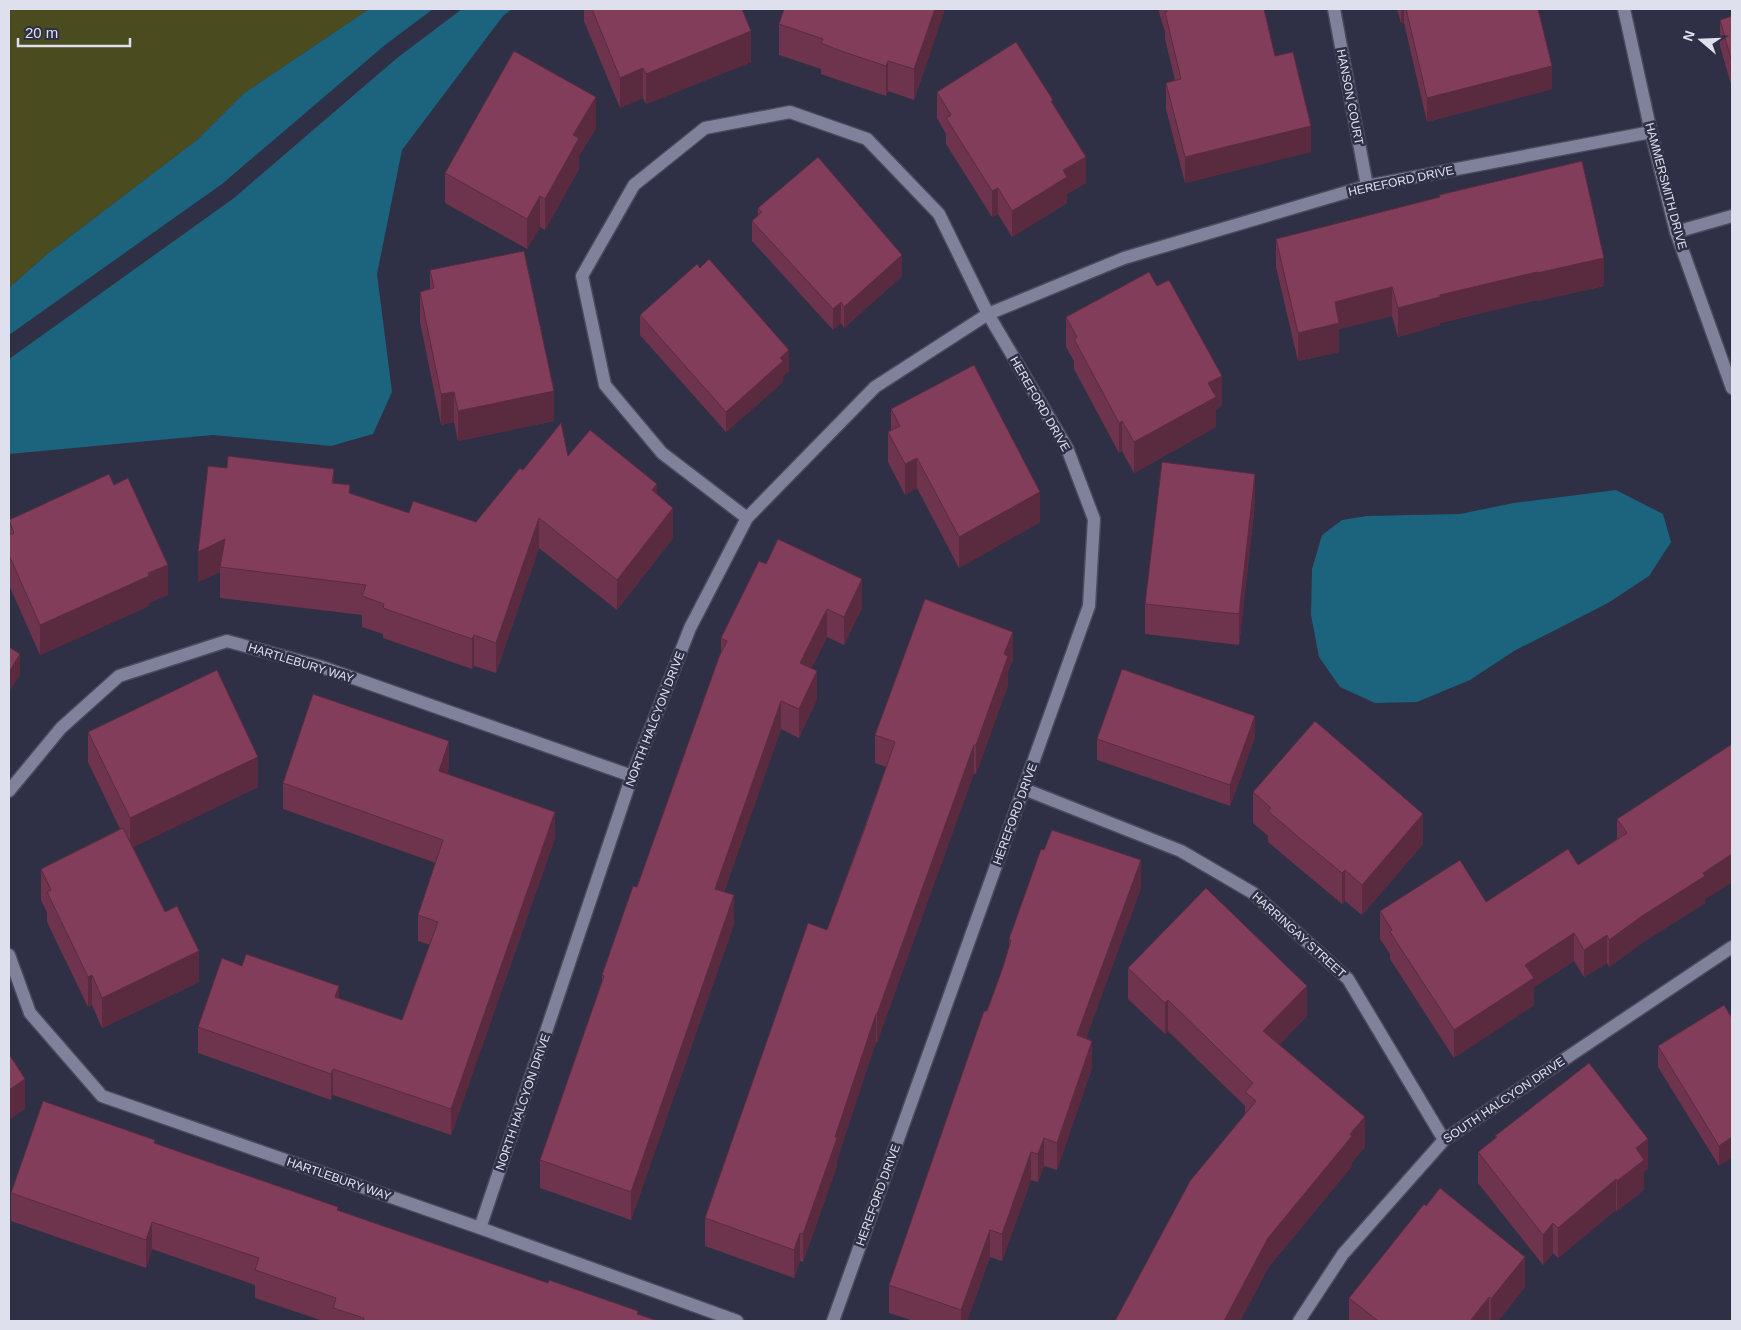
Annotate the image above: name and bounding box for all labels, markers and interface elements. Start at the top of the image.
scale bar [18,15,130,47]
north arrow [1676,15,1726,65]
text: 20 m [25,24,58,41]
text: N [1679,28,1698,43]
street label: HANSON COURT [1334,48,1366,147]
street label: HAMMERSMITH DRIVE [1642,121,1690,251]
street label: HEREFORD DRIVE [1347,163,1455,199]
street label: HEREFORD DRIVE [1007,354,1073,454]
street label: HARTLEBURY WAY [247,640,355,686]
street label: NORTH HALCYON DRIVE [623,649,687,789]
street label: HEREFORD DRIVE [990,761,1040,867]
street label: HARRINGAY STREET [1249,889,1349,981]
street label: NORTH HALCYON DRIVE [493,1032,553,1172]
street label: SOUTH HALCYON DRIVE [1441,1054,1567,1146]
street label: HEREFORD DRIVE [853,1142,903,1248]
street label: HARTLEBURY WAY [285,1155,393,1203]

